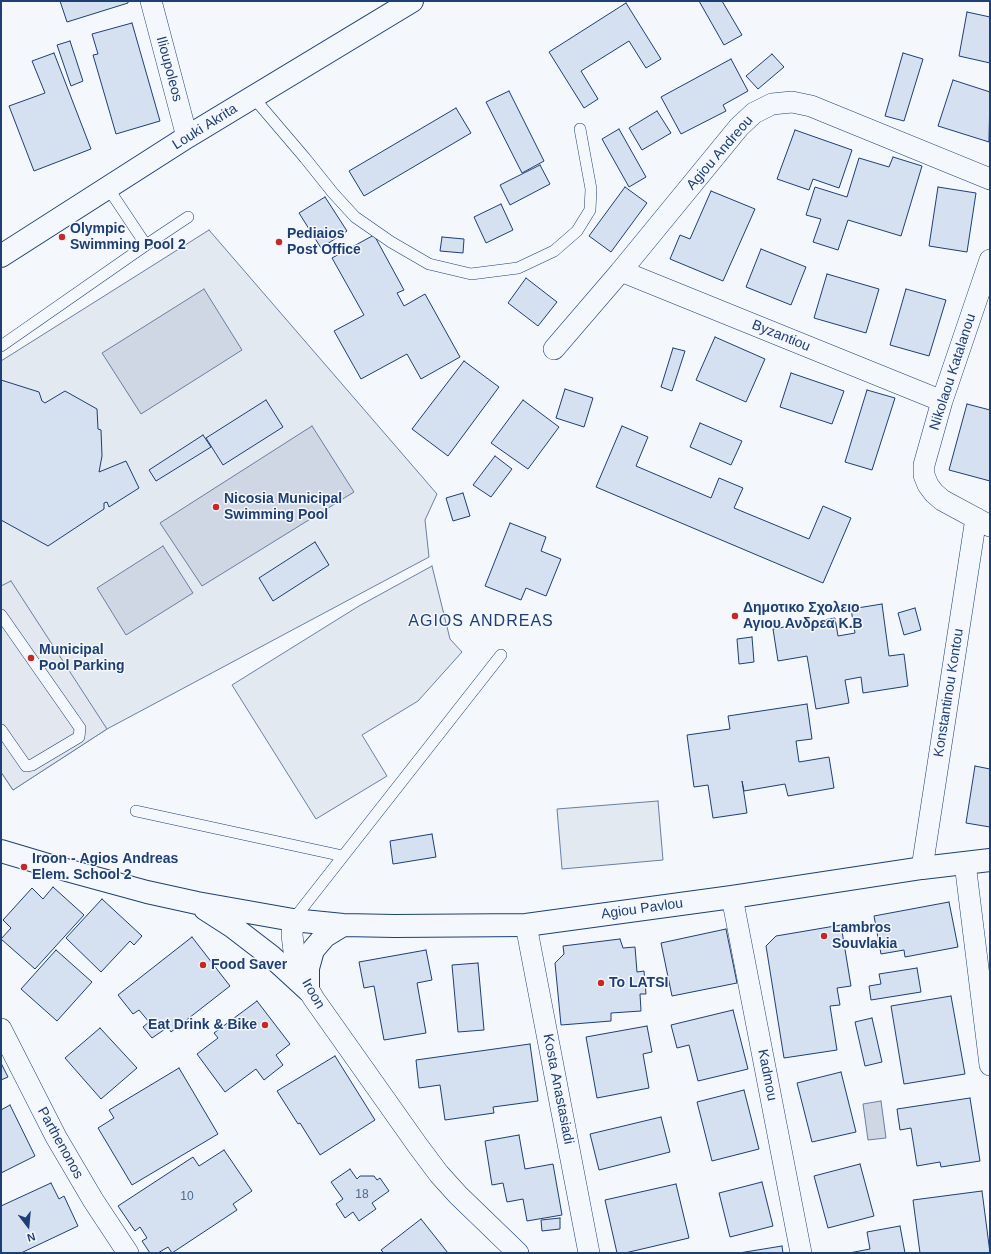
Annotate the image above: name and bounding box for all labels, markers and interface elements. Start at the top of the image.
street label: Ilioupoleos [152,34,186,104]
street label: Louki Akrita [170,100,240,154]
street label: Agiou Andreou [683,113,757,193]
place label: Olympic Swimming Pool 2 [70,221,186,254]
place label: Pediaios Post Office [287,226,361,258]
marker: Olympic Swimming Pool 2 [57,232,67,242]
marker: Pediaios Post Office [274,237,284,247]
street label: Nikolaou Katalanou [926,312,980,432]
street label: Byzantiou [749,317,813,355]
place label: Nicosia Municipal Swimming Pool [224,491,342,524]
marker: Nicosia Municipal Swimming Pool [211,502,221,512]
place label: Δημοτικο Σχολειο Αγιου Ανδρεα Κ.Β [743,600,863,632]
marker: Δημοτικο Σχολειο Αγιου Ανδρεα Κ.Β [730,611,740,621]
district label: AGIOS ANDREAS [408,612,554,632]
street label: Konstantinou Kontou [931,627,967,759]
place label: Municipal Pool Parking [39,642,125,674]
marker: Municipal Pool Parking [26,653,36,663]
place label: Iroon - Agios Andreas Elem. School 2 [32,851,178,884]
marker: Iroon - Agios Andreas Elem. School 2 [19,862,29,872]
street label: Agiou Pavlou [600,895,684,923]
place label: Lambros Souvlakia [832,920,897,952]
marker: Lambros Souvlakia [819,931,829,941]
place label: Food Saver [211,957,287,973]
marker: Food Saver [198,960,208,970]
place label: To LATSI [609,975,668,991]
street label: Iroon [298,976,328,1012]
marker: To LATSI [596,978,606,988]
place label: Eat Drink & Bike [148,1017,257,1033]
marker: Eat Drink & Bike [260,1020,270,1030]
street label: Kosta Anastasiadi [539,1032,577,1146]
street label: Kadmou [754,1048,780,1102]
street label: Parthenonos [33,1104,87,1182]
house number: 18 [355,1188,369,1202]
house number: 10 [180,1190,194,1204]
north arrow [8,1206,48,1246]
text: N [26,1231,37,1244]

